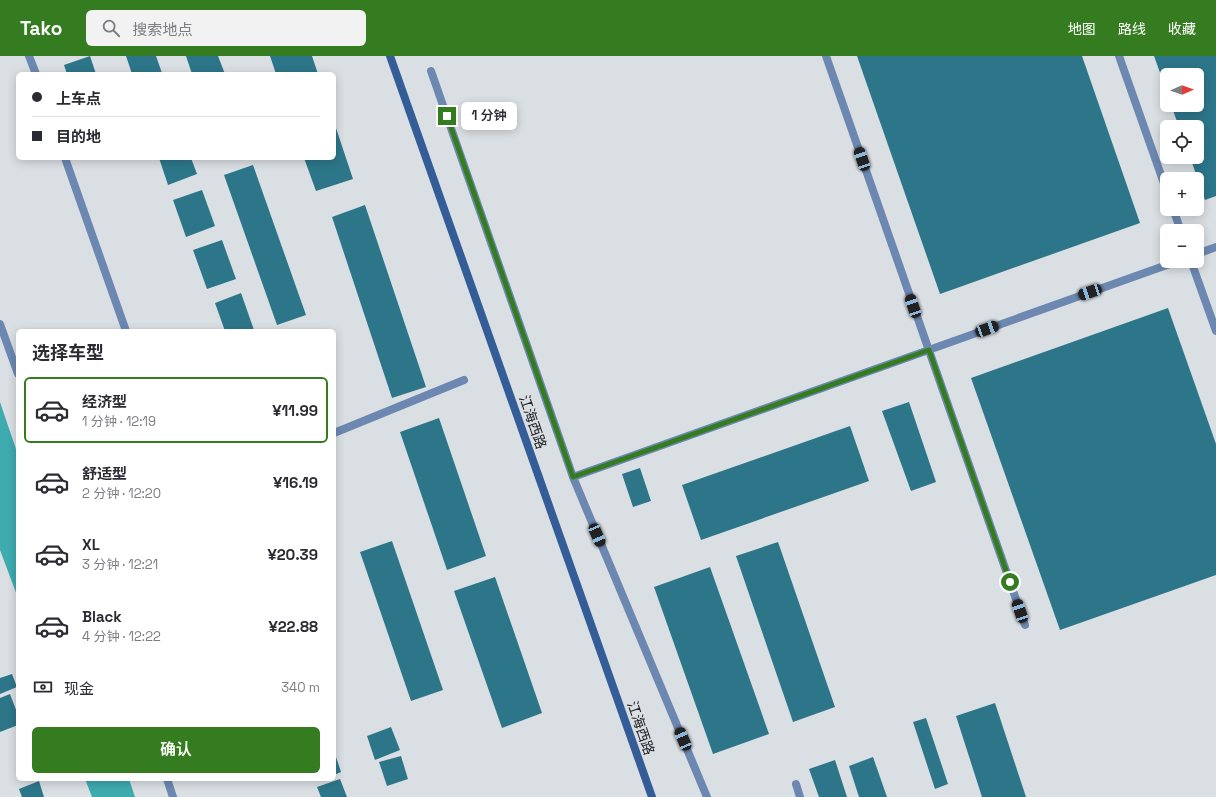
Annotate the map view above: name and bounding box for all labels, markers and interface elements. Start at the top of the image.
search box [86,10,366,46]
text: Tako [20,16,62,41]
icon: search [100,17,122,39]
text: 搜索地点 [132,20,192,39]
text: 地图 [1068,20,1096,38]
text: 路线 [1118,20,1146,38]
text: 收藏 [1168,20,1196,38]
north arrow [1160,68,1204,112]
map controls [1160,68,1204,268]
text: 上车点 [56,89,101,108]
callout: 1 分钟 [461,102,517,130]
route end [438,107,456,125]
text: 1 分钟 [471,107,507,124]
button: locate [1160,120,1204,164]
text: 目的地 [56,127,101,146]
car [852,146,872,172]
button: + [1160,172,1204,216]
button: − [1160,224,1204,268]
car [1077,282,1103,302]
car [903,293,923,319]
car [974,319,1000,339]
text: 选择车型 [32,341,104,364]
icon: car [34,392,70,428]
text: 经济型 [82,392,127,411]
street label: 江海西路 [515,393,551,451]
text: ¥11.99 [272,401,318,420]
text: 1 分钟 · 12:19 [82,413,156,430]
icon: car [34,464,70,500]
text: 舒适型 [82,464,127,483]
text: ¥16.19 [273,473,318,492]
text: 2 分钟 · 12:20 [82,485,161,502]
car [587,522,607,548]
text: XL [82,535,100,554]
icon: car [34,536,70,572]
text: ¥20.39 [267,545,318,564]
text: 3 分钟 · 12:21 [82,556,158,573]
route start [1001,573,1019,591]
car [1010,598,1030,624]
text: Black [82,607,122,626]
icon: car [34,608,70,644]
text: ¥22.88 [268,617,318,636]
text: 4 分钟 · 12:22 [82,628,161,645]
icon: cash [32,676,54,698]
text: 现金 [64,679,94,698]
text: 340 m [281,679,320,696]
street label: 江海西路 [623,699,659,757]
car [673,726,693,752]
button: 确认 [32,727,320,773]

